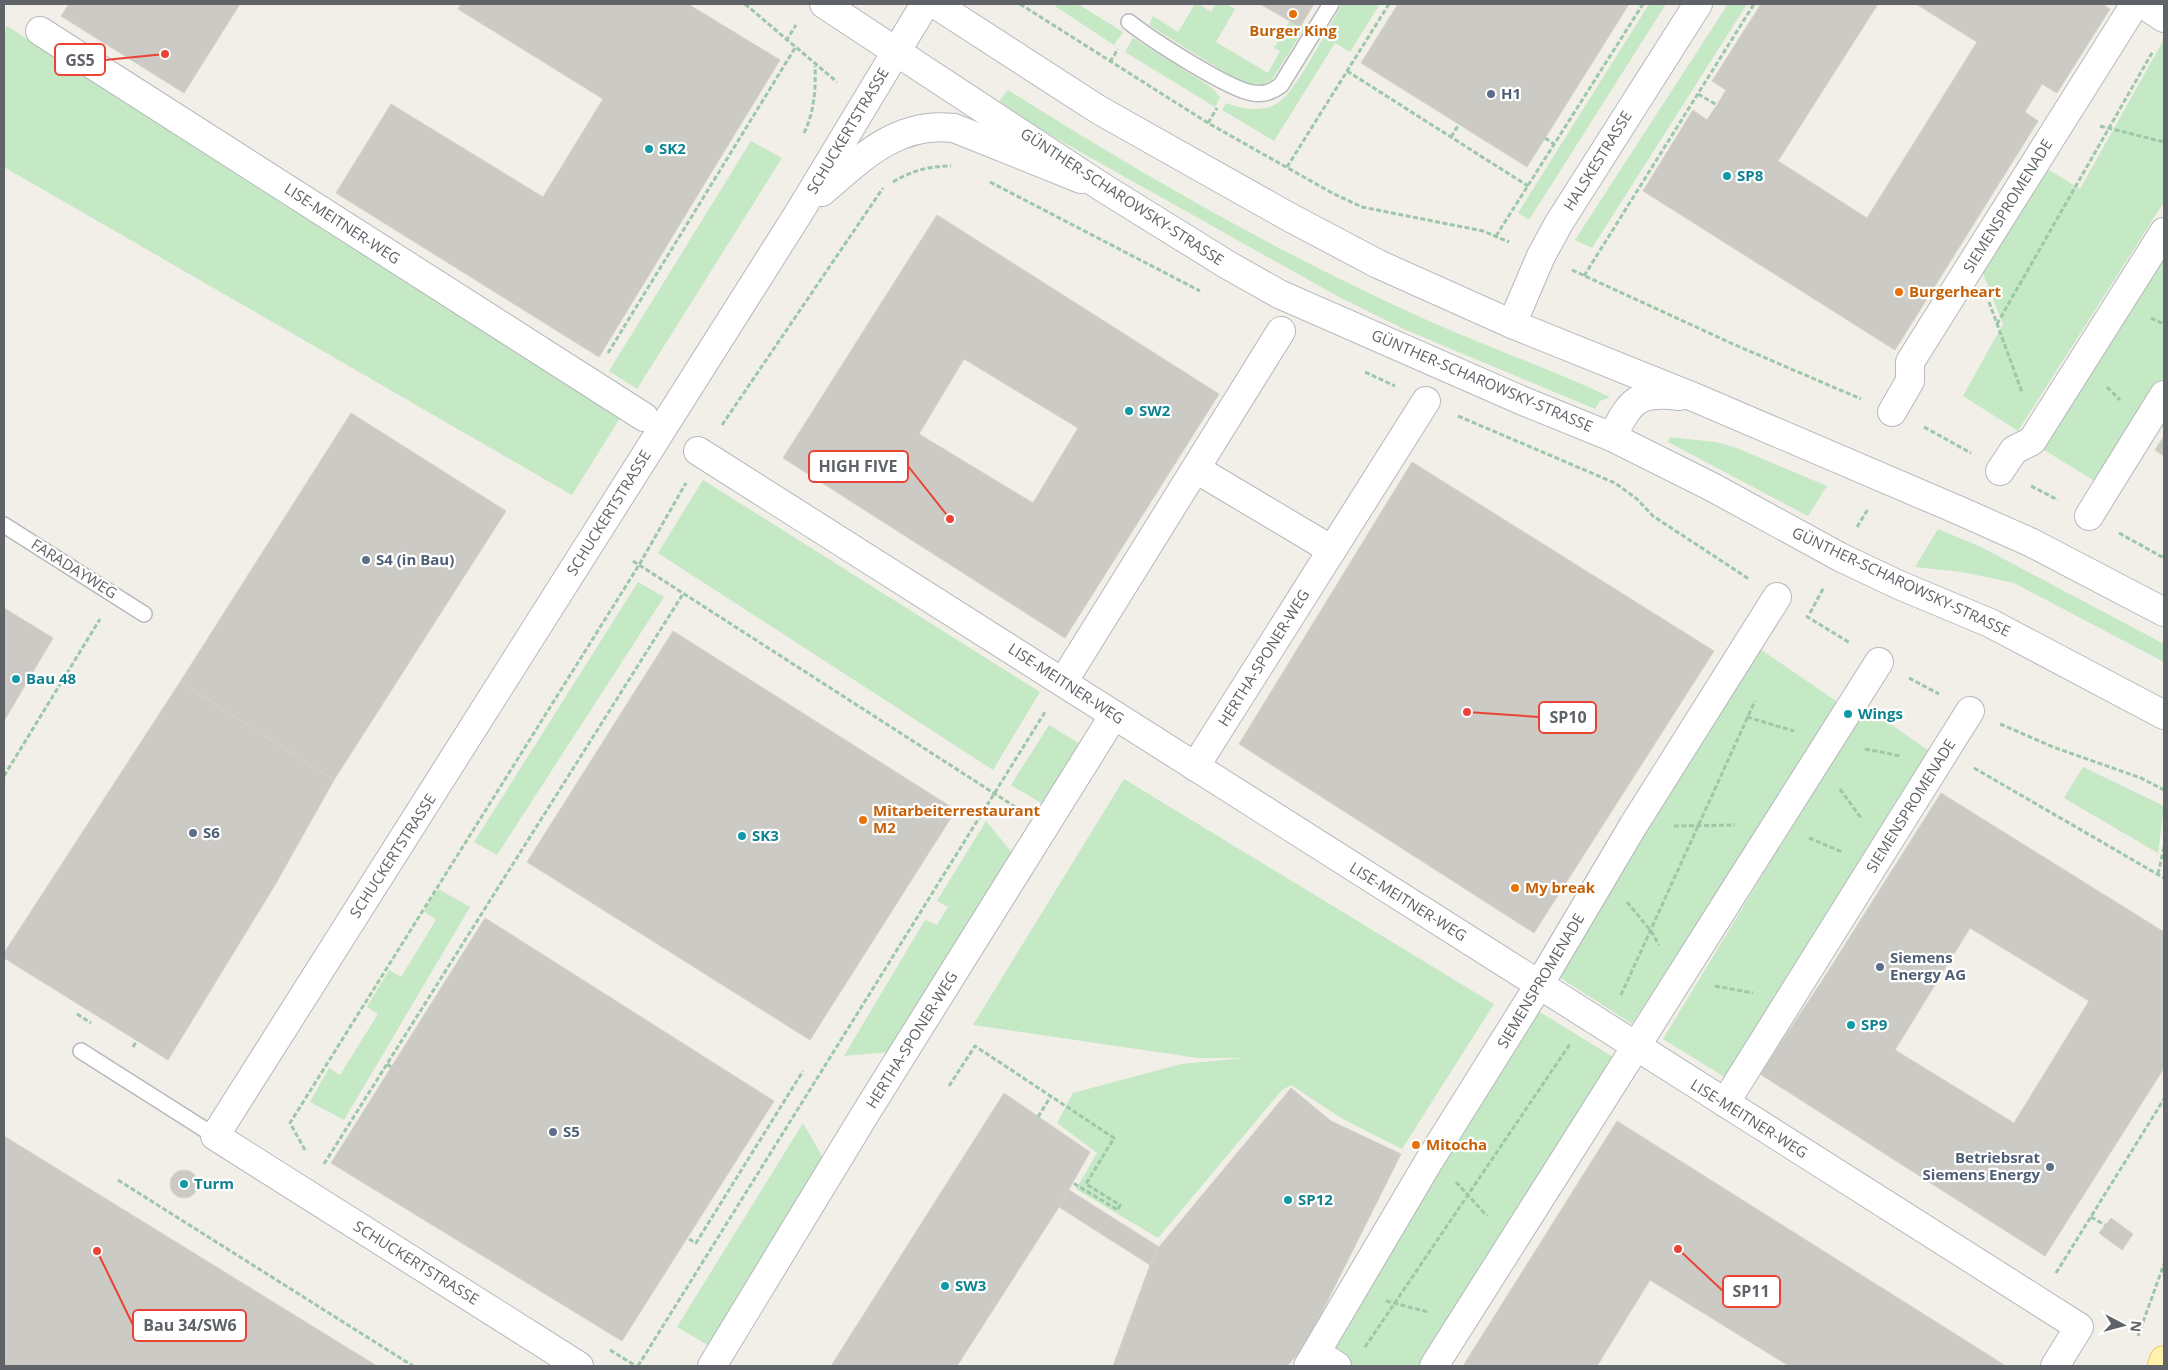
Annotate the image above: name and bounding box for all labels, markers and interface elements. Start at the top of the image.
marker: Burger King [1287,8,1299,20]
place label: Burger King [1249,20,1337,40]
callout: GS5 [55,44,105,75]
text: GS5 [65,49,95,71]
street label: SCHUCKERTSTRASSE [801,64,893,197]
place label: H1 [1501,83,1521,103]
marker: H1 [1485,88,1497,100]
street label: HALSKESTRASSE [1558,107,1636,214]
street label: GÜNTHER-SCHAROWSKY-STRASSE [1017,123,1228,270]
street label: SIEMENSPROMENADE [1958,135,2056,276]
place label: SK2 [659,138,686,158]
marker: SK2 [643,143,655,155]
place label: SP8 [1737,165,1764,185]
marker: SP8 [1721,170,1733,182]
street label: LISE-MEITNER-WEG [281,178,404,268]
place label: Burgerheart [1909,281,2001,301]
marker: Burgerheart [1893,286,1905,298]
street label: GÜNTHER-SCHAROWSKY-STRASSE [1369,324,1596,436]
place label: SW2 [1139,400,1171,420]
marker: SW2 [1123,405,1135,417]
street label: SCHUCKERTSTRASSE [561,446,655,579]
callout: HIGH FIVE [809,451,908,482]
text: HIGH FIVE [819,455,898,477]
street label: GÜNTHER-SCHAROWSKY-STRASSE [1789,522,2014,641]
street label: FARADAYWEG [28,534,121,603]
place label: S4 (in Bau) [376,549,454,569]
marker: S4 (in Bau) [360,554,372,566]
street label: HERTHA-SPONER-WEG [1213,585,1314,730]
street label: LISE-MEITNER-WEG [1005,638,1128,728]
place label: Bau 48 [26,668,76,688]
marker: Bau 48 [10,673,22,685]
callout: SP10 [1539,702,1596,733]
place label: Wings [1858,703,1903,723]
text: SP10 [1549,706,1587,728]
marker: Wings [1842,708,1854,720]
street label: SIEMENSPROMENADE [1861,735,1959,876]
street label: SCHUCKERTSTRASSE [345,790,440,921]
place label: Mitarbeiterrestaurant M2 [873,800,1041,837]
marker: Mitarbeiterrestaurant M2 [857,814,869,826]
place label: S6 [203,822,220,842]
place label: SK3 [752,825,779,845]
marker: S6 [187,827,199,839]
marker: SK3 [736,830,748,842]
street label: LISE-MEITNER-WEG [1346,857,1471,945]
place label: My break [1525,877,1596,897]
marker: My break [1509,882,1521,894]
street label: SIEMENSPROMENADE [1492,909,1588,1052]
place label: Siemens Energy AG [1890,947,1966,984]
marker: Siemens Energy AG [1874,961,1886,973]
street label: HERTHA-SPONER-WEG [861,967,962,1112]
place label: SP9 [1861,1014,1888,1034]
marker: SP9 [1845,1019,1857,1031]
street label: LISE-MEITNER-WEG [1687,1074,1812,1162]
place label: S5 [563,1121,580,1141]
marker: S5 [547,1126,559,1138]
place label: Mitocha [1426,1134,1487,1154]
marker: Mitocha [1410,1139,1422,1151]
place label: Betriebsrat Siemens Energy [1923,1147,2040,1184]
marker: Betriebsrat Siemens Energy [2044,1161,2056,1173]
place label: Turm [194,1173,234,1193]
marker: Turm [178,1178,190,1190]
place label: SP12 [1298,1189,1333,1209]
marker: SP12 [1282,1194,1294,1206]
street label: SCHUCKERTSTRASSE [350,1215,483,1309]
place label: SW3 [955,1275,986,1295]
callout: SP11 [1723,1276,1780,1307]
marker: SW3 [939,1280,951,1292]
text: SP11 [1732,1280,1770,1302]
north arrow [2098,1300,2148,1350]
callout: Bau 34/SW6 [133,1310,246,1341]
text: Bau 34/SW6 [143,1314,237,1336]
text: N [2126,1320,2146,1333]

